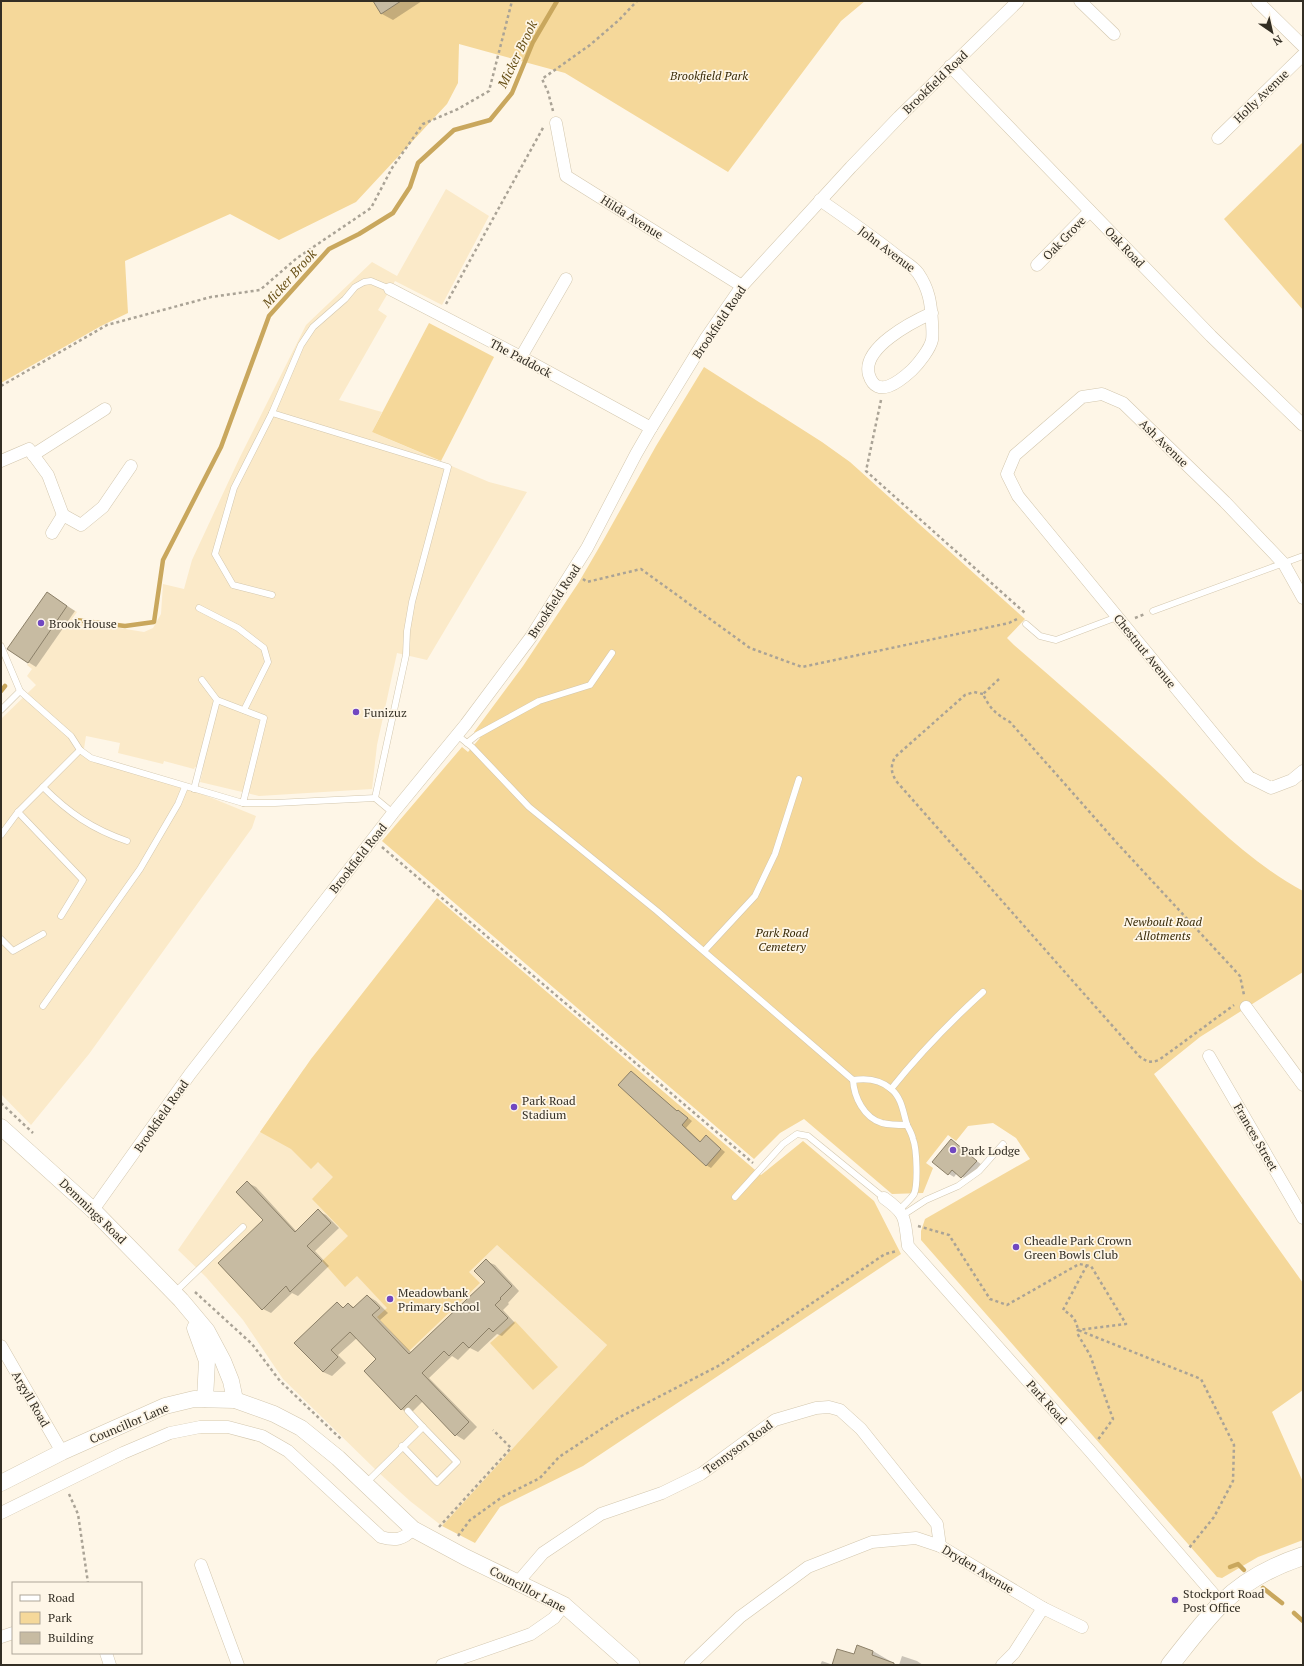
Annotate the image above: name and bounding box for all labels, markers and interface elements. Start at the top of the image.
north arrow [1252,12,1292,52]
water label: Micker Brook [493,17,541,92]
text: N [1270,32,1285,49]
street label: Brookfield Road [899,47,971,117]
street label: Holly Avenue [1230,66,1292,126]
park label: Brookfield Park [669,68,748,83]
street label: Hilda Avenue [598,192,666,242]
street label: Oak Grove [1039,213,1089,263]
street label: John Avenue [856,223,918,275]
street label: Oak Road [1102,224,1148,271]
water label: Micker Brook [257,244,321,312]
street label: Brookfield Road [689,282,749,361]
street label: The Paddock [487,335,555,381]
street label: Ash Avenue [1136,416,1192,470]
street label: Brookfield Road [525,561,584,641]
street label: Chestnut Avenue [1111,611,1179,691]
place label: Brook House [49,616,117,631]
marker: Brook House [36,618,46,628]
place label: Funizuz [364,705,407,720]
marker: Funizuz [351,707,361,717]
street label: Brookfield Road [326,820,390,896]
park label: Newboult Road Allotments [1123,914,1203,943]
park label: Park Road Cemetery [755,925,809,954]
street label: Brookfield Road [131,1077,192,1155]
place label: Park Road Stadium [522,1093,576,1122]
street label: Frances Street [1231,1100,1282,1174]
marker: Park Road Stadium [509,1102,519,1112]
place label: Park Lodge [961,1143,1020,1158]
marker: Park Lodge [948,1145,958,1155]
street label: Demmings Road [56,1175,130,1247]
place label: Cheadle Park Crown Green Bowls Club [1024,1233,1132,1262]
marker: Cheadle Park Crown Green Bowls Club [1011,1242,1021,1252]
place label: Meadowbank Primary School [398,1285,480,1314]
marker: Meadowbank Primary School [385,1294,395,1304]
street label: Argyll Road [9,1368,53,1430]
street label: Park Road [1023,1377,1071,1427]
street label: Councillor Lane [87,1400,171,1446]
street label: Tennyson Road [701,1417,776,1477]
street label: Dryden Avenue [939,1542,1017,1596]
street label: Councillor Lane [487,1563,569,1615]
legend [12,1582,142,1654]
place label: Stockport Road Post Office [1183,1586,1265,1615]
text: Road [48,1590,75,1605]
marker: Stockport Road Post Office [1170,1595,1180,1605]
text: Park [48,1610,73,1625]
text: Building [48,1630,94,1645]

